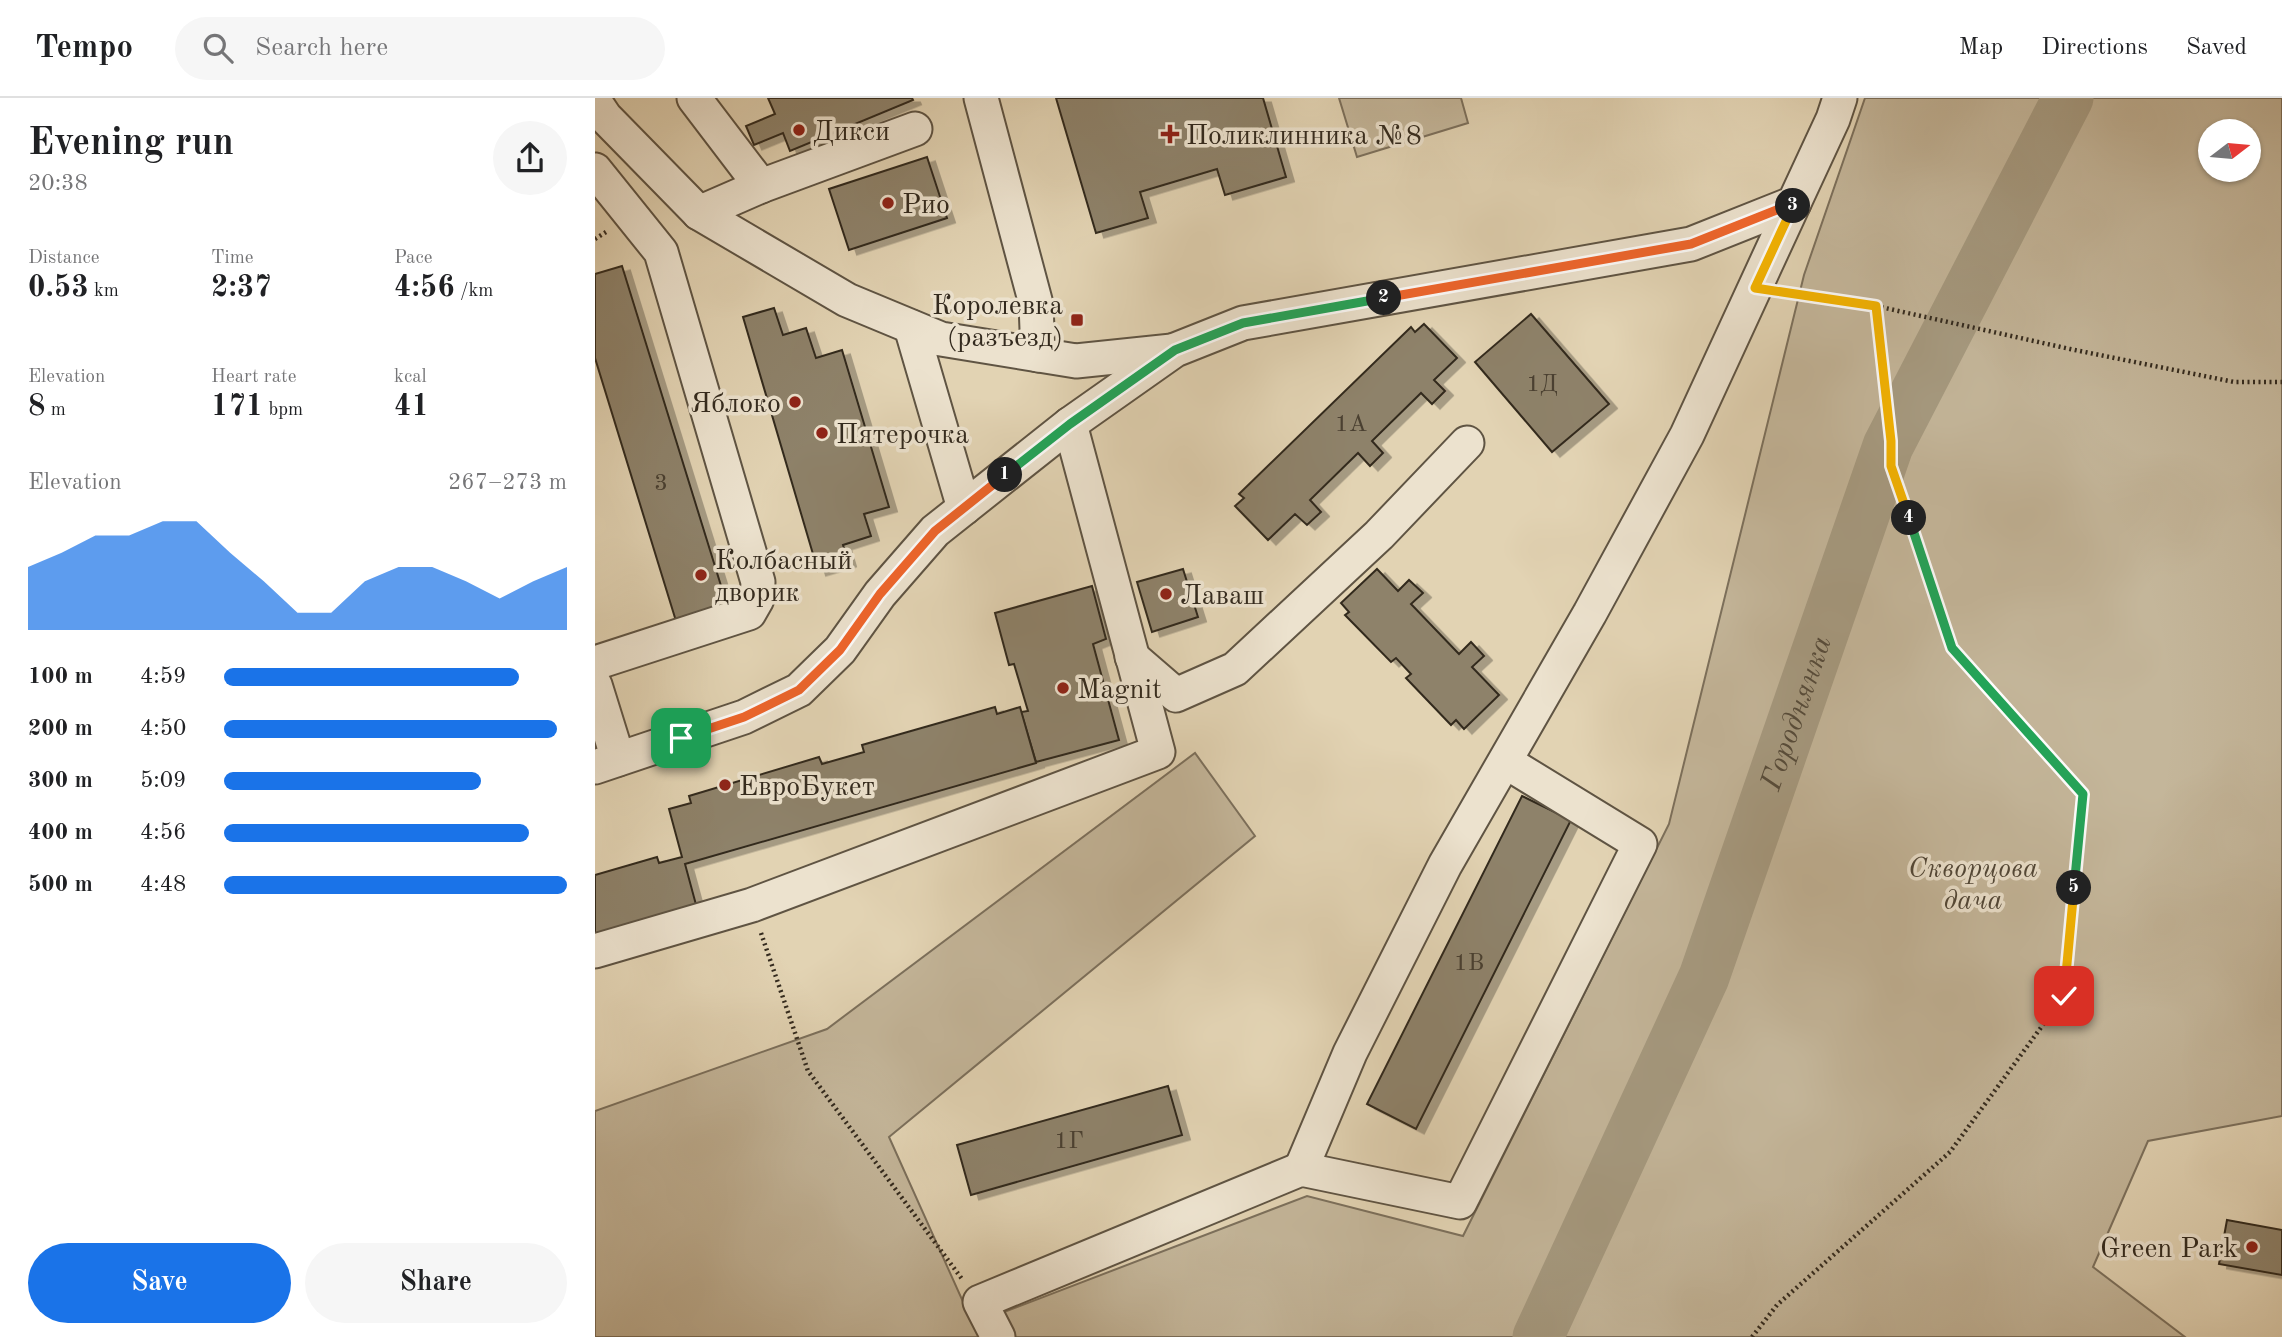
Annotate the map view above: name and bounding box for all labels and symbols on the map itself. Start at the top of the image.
place label: Дикси [813,119,890,147]
north arrow [2198,119,2261,182]
marker: Дикси [791,122,807,138]
place label: Поликлинника №8 [1186,123,1422,151]
marker: Поликлинника №8 [1160,124,1180,144]
pin: 3 [1775,188,1811,224]
place label: Рио [902,192,950,220]
marker: Рио [880,195,896,211]
pin: 2 [1367,280,1401,316]
place label: Королевка (разъезд) [932,293,1063,353]
marker: Королевка (разъезд) [1069,312,1085,328]
house number: 1Д [1526,373,1558,397]
place label: Яблоко [690,391,781,419]
marker: Яблоко [787,394,803,410]
house number: 1А [1335,413,1367,437]
place label: Пятерочка [836,422,969,450]
marker: Пятерочка [814,425,830,441]
pin: 1 [987,458,1023,492]
house number: 3 [654,472,668,496]
pin: 4 [1891,500,1927,536]
place label: Колбасный дворик [715,548,852,608]
marker: Колбасный дворик [693,567,709,583]
place label: Лаваш [1180,583,1264,611]
marker: Лаваш [1158,586,1174,602]
water label: Городнянка [1757,632,1838,796]
place label: Magnit [1077,677,1162,705]
marker: Magnit [1055,680,1071,696]
pin [651,708,711,768]
place label: ЕвроБукет [739,774,875,802]
marker: ЕвроБукет [717,777,733,793]
park label: Скворцова дача [1908,856,2038,916]
pin: 5 [2057,870,2091,906]
house number: 1В [1454,952,1484,976]
pin [2034,966,2094,1026]
house number: 1Г [1054,1130,1084,1154]
place label: Green Park [2100,1236,2238,1264]
marker: Green Park [2244,1239,2260,1255]

